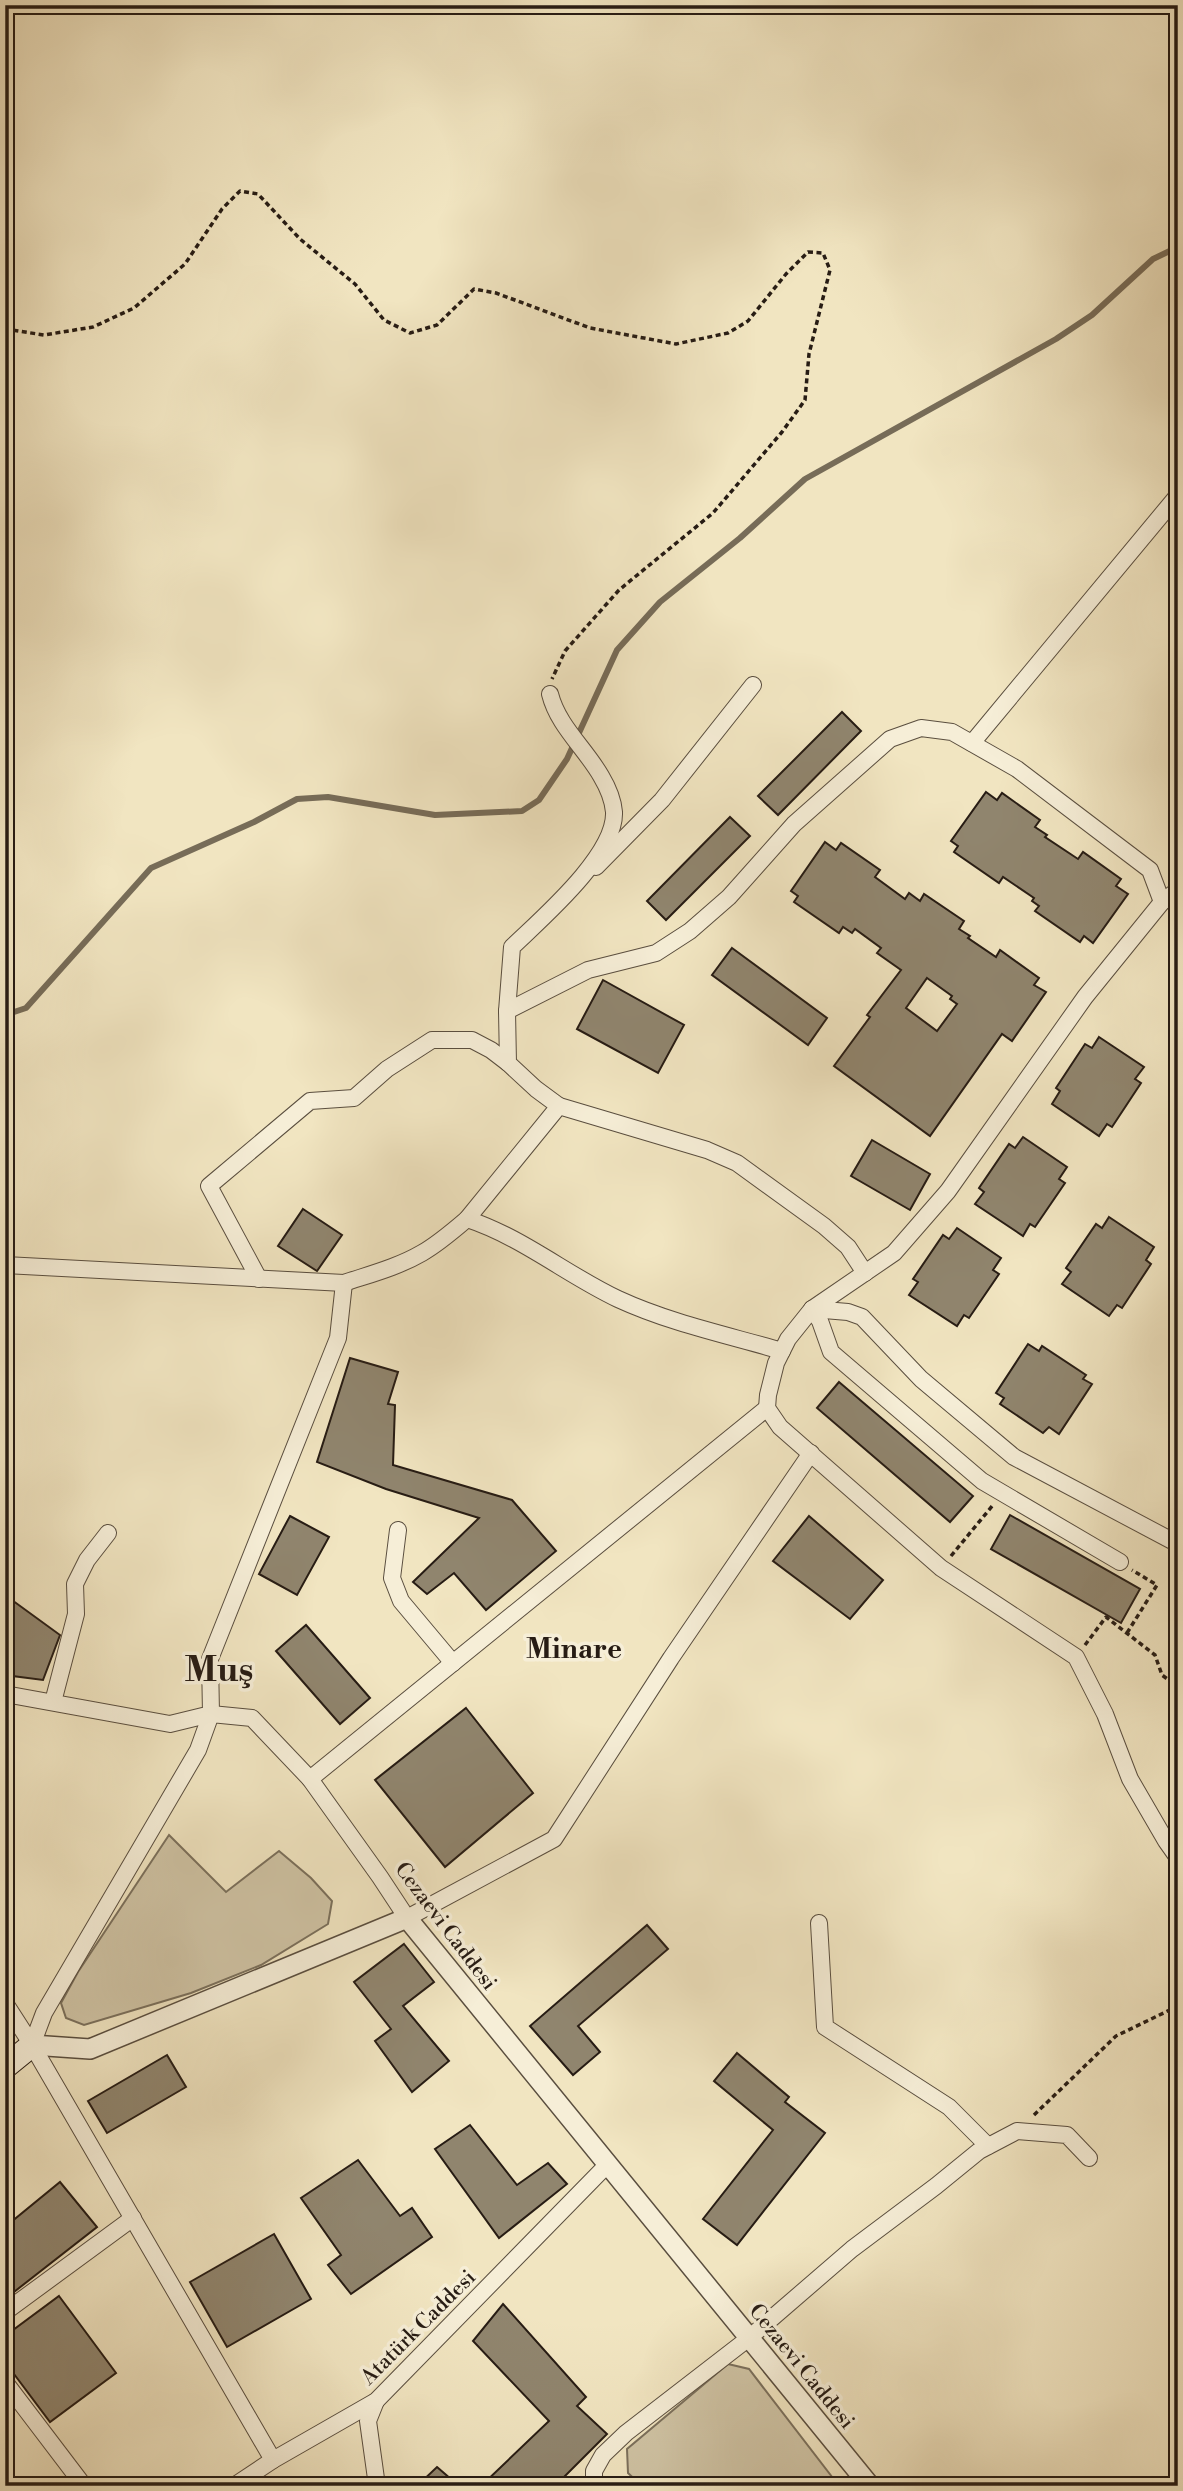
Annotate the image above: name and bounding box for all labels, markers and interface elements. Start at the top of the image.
district label: Minare [526,1632,622,1667]
district label: Muş [185,1649,253,1692]
street label: Cezaevi Caddesi [389,1857,502,1996]
street label: Atatürk Caddesi [355,2265,482,2391]
street label: Cezaevi Caddesi [743,2299,860,2435]

